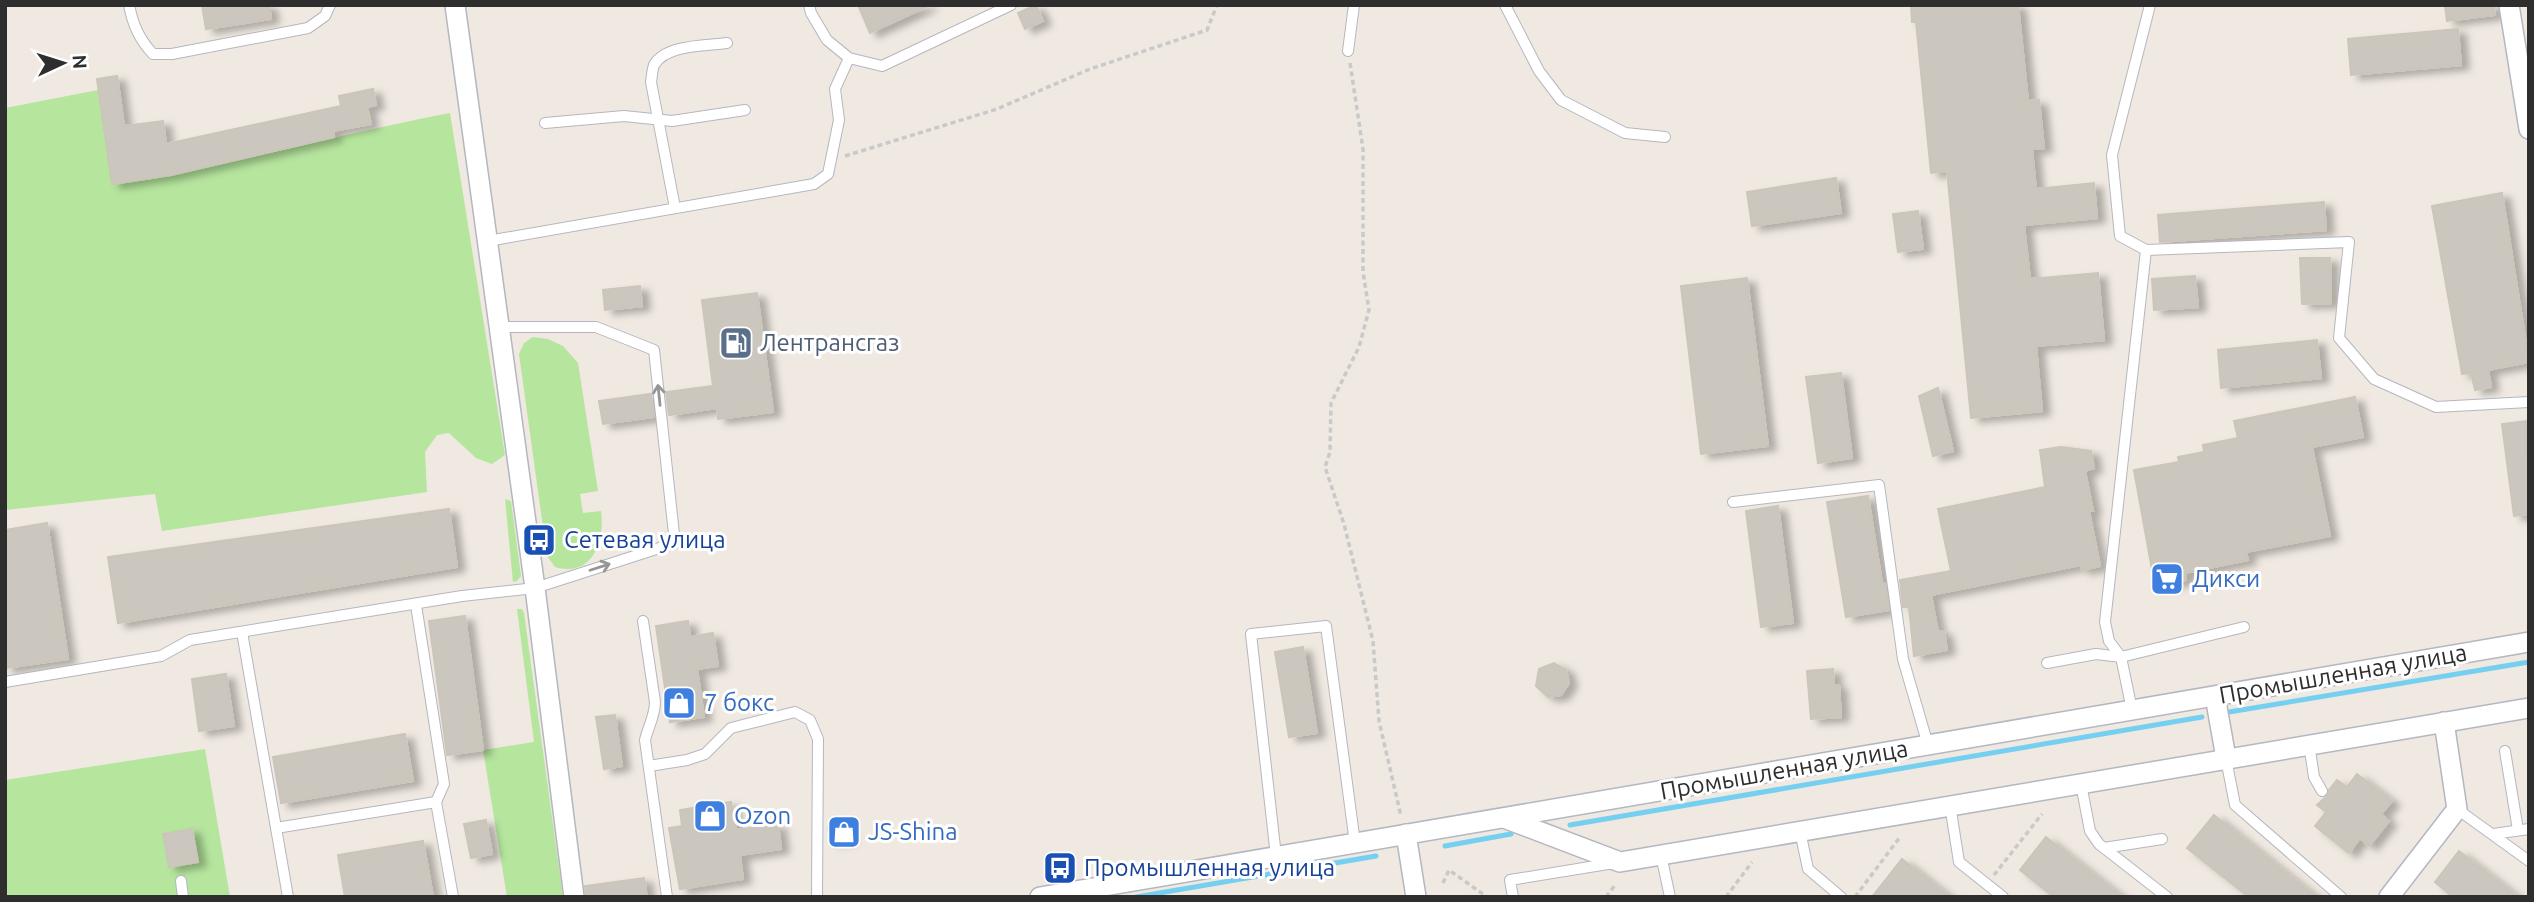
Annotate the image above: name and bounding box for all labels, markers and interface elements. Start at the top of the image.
north arrow [28,28,98,98]
text: N [68,54,91,70]
fuel station icon: Лентрансгаз [717,324,755,362]
place label: Лентрансгаз [760,329,900,356]
one-way arrow [652,384,665,406]
bus stop icon: Сетевая улица [520,521,558,559]
place label: Сетевая улица [564,526,726,553]
one-way arrow [589,560,611,573]
supermarket icon: Дикси [2148,560,2186,598]
place label: Дикси [2192,565,2260,592]
street label: Промышленная улица [2217,638,2469,709]
shop icon: 7 бокс [660,684,698,722]
place label: 7 бокс [704,689,774,716]
street label: Промышленная улица [1658,734,1910,805]
shop icon: Ozon [691,797,729,835]
place label: Ozon [734,802,791,829]
shop icon: JS-Shina [825,813,863,851]
place label: JS-Shina [868,818,958,845]
bus stop icon: Промышленная улица [1041,849,1079,887]
place label: Промышленная улица [1084,854,1335,881]

